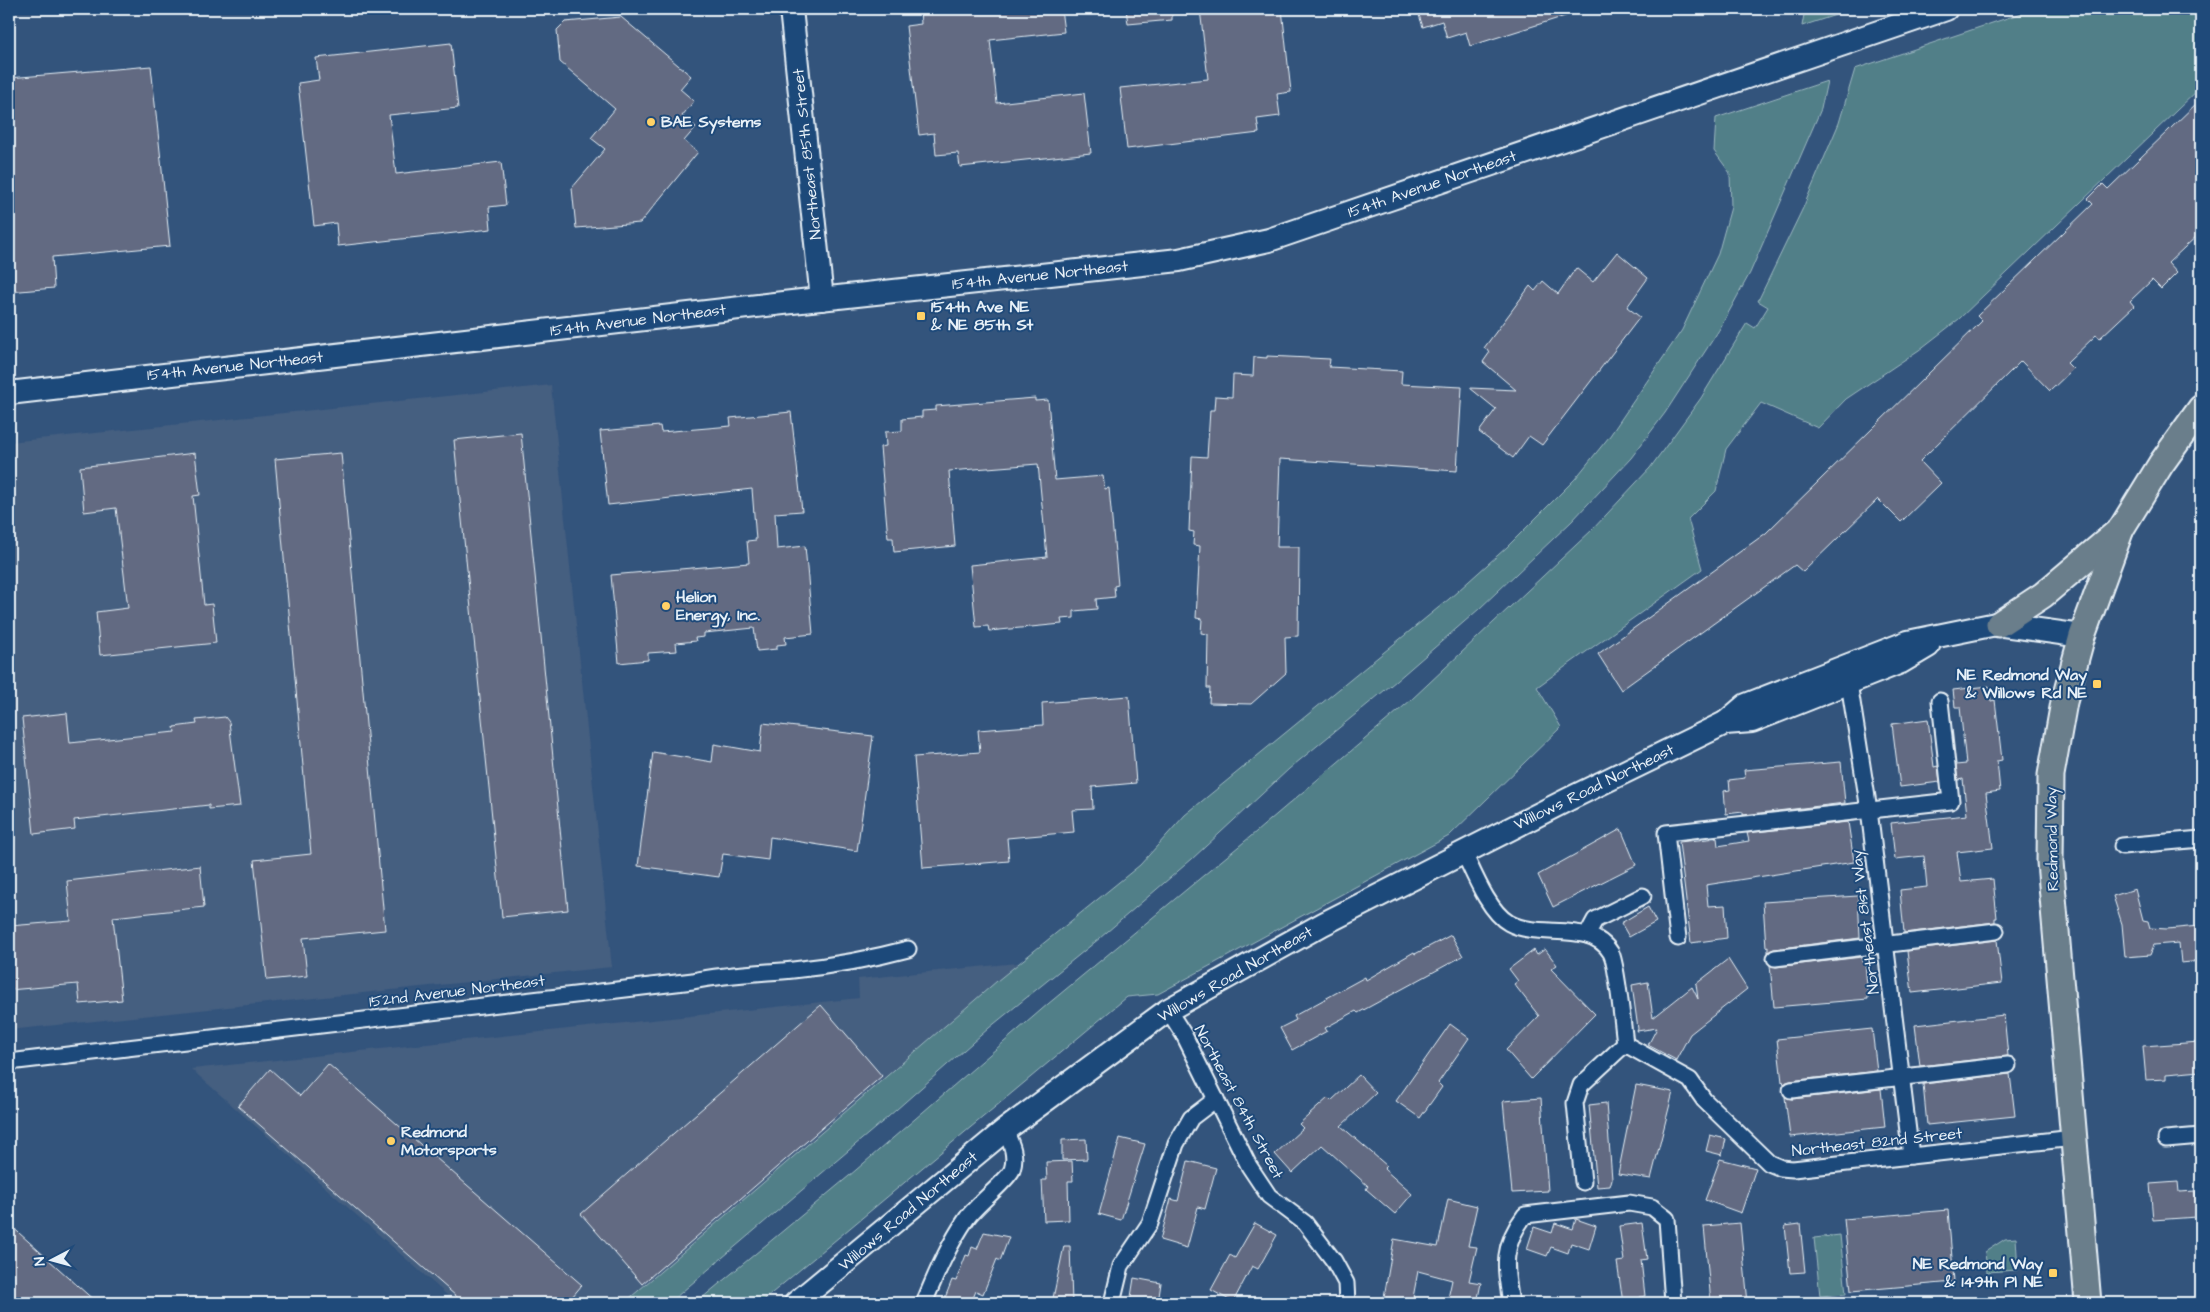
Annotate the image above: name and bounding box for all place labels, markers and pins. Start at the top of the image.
place label: BAE Systems [661,111,761,134]
marker: BAE Systems [645,116,657,128]
place label: 154th Ave NE & NE 85th St [930,296,1034,336]
marker: 154th Ave NE & NE 85th St [915,310,927,322]
place label: Helion Energy, Inc. [676,586,760,628]
marker: Helion Energy, Inc. [660,600,672,612]
place label: NE Redmond Way & Willows Rd NE [1957,664,2088,704]
marker: NE Redmond Way & Willows Rd NE [2091,678,2103,690]
place label: Redmond Motorsports [401,1121,497,1161]
marker: Redmond Motorsports [385,1135,397,1147]
place label: NE Redmond Way & 149th Pl NE [1913,1253,2044,1293]
marker: NE Redmond Way & 149th Pl NE [2047,1267,2059,1279]

